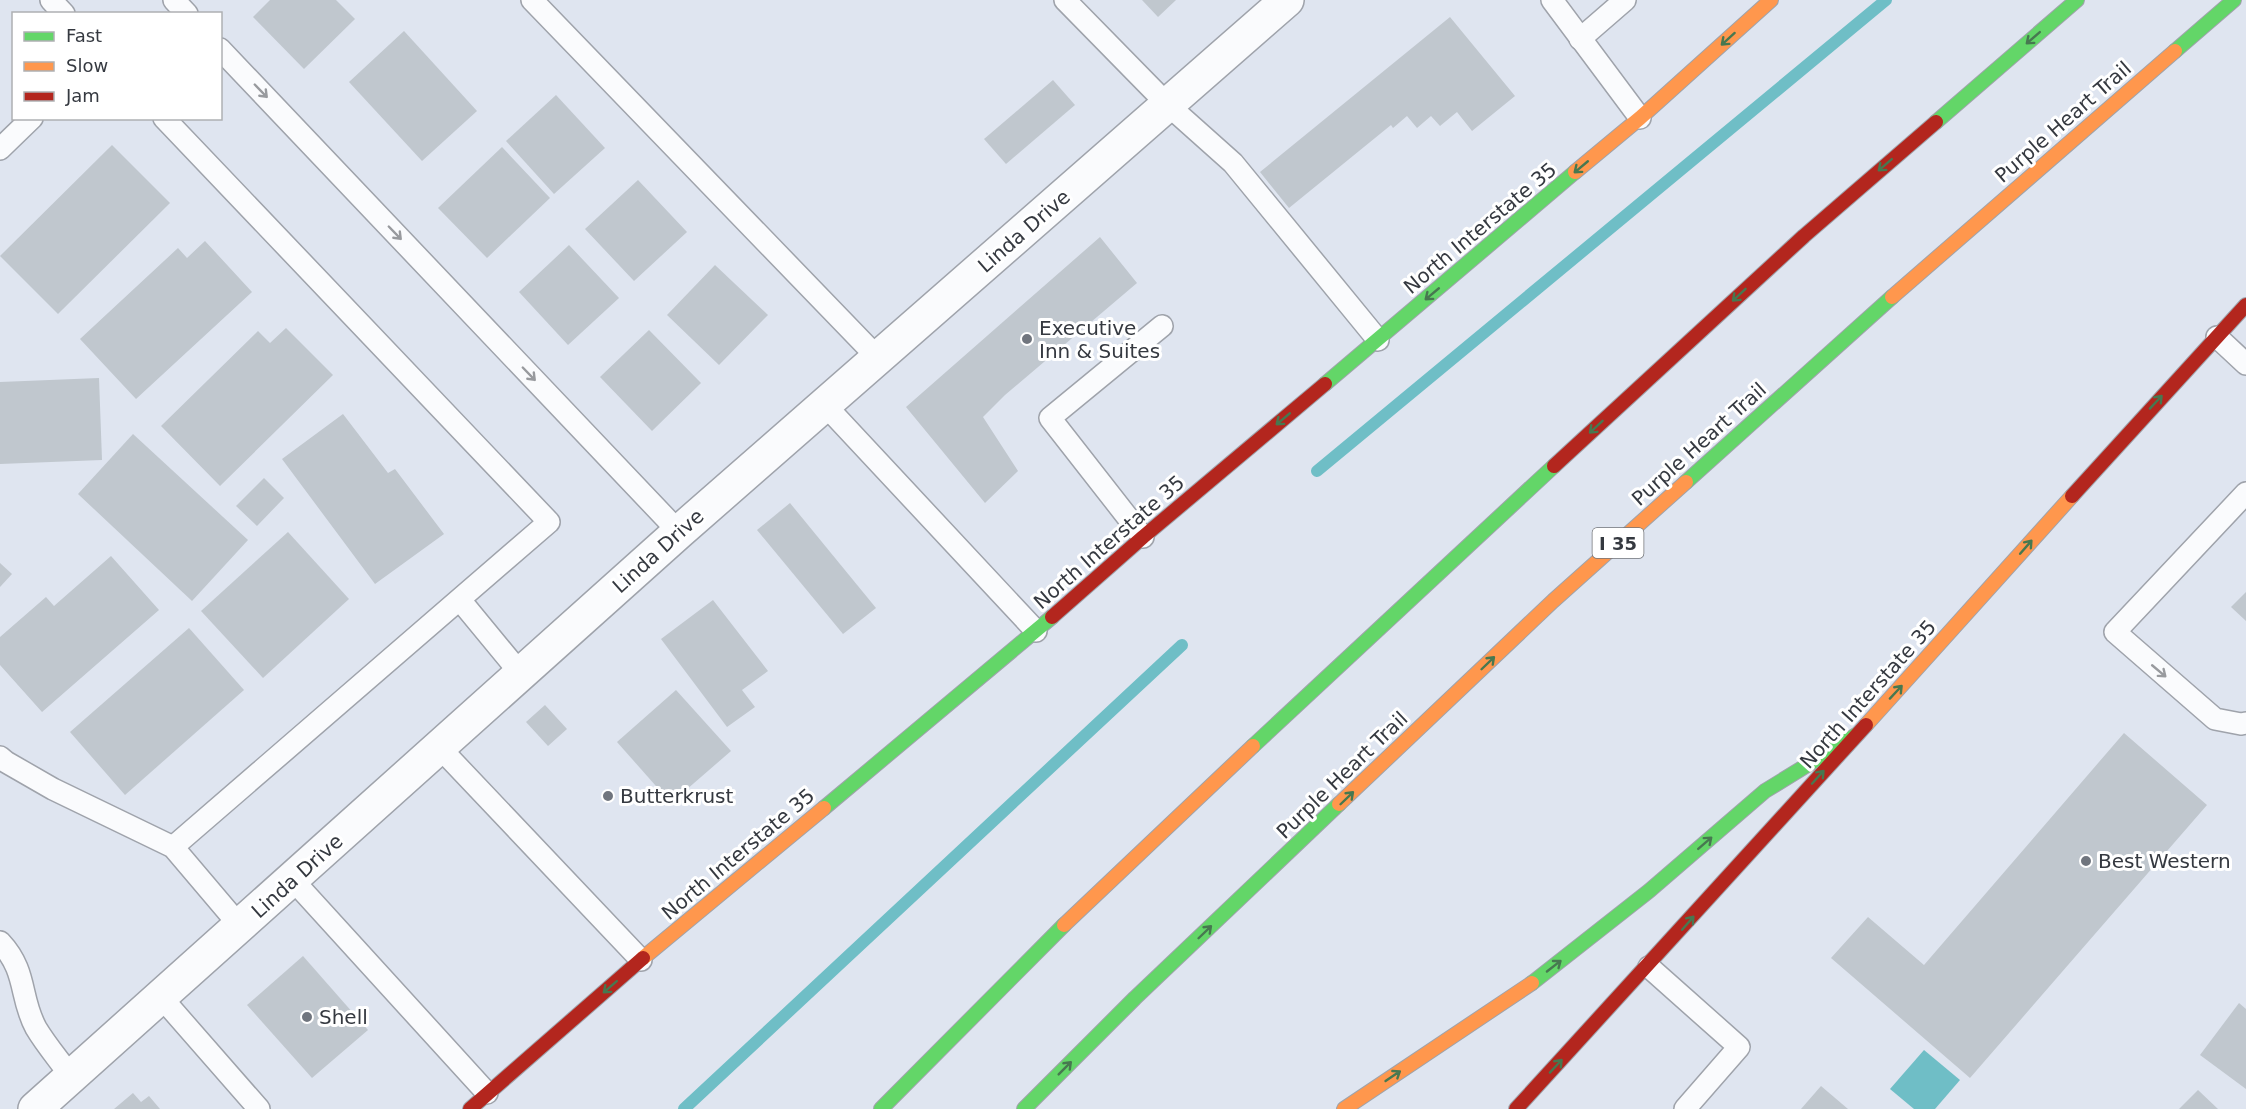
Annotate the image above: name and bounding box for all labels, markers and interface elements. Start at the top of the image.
legend [12,12,222,120]
text: Fast [66,25,102,46]
one-way arrow [2026,31,2041,45]
one-way arrow [1720,32,1735,46]
text: Slow [66,55,108,76]
street label: Purple Heart Trail [1990,56,2136,188]
one-way arrow [254,84,268,99]
text: Jam [65,85,100,106]
street label: North Interstate 35 [1399,157,1561,299]
one-way arrow [1877,159,1893,172]
one-way arrow [1573,161,1589,174]
street label: Linda Drive [973,185,1075,277]
one-way arrow [388,225,402,240]
one-way arrow [1425,287,1440,301]
one-way arrow [1732,288,1747,302]
place label: Executive Inn & Suites [1039,316,1160,363]
marker: Executive Inn & Suites [1020,332,1034,346]
one-way arrow [522,366,536,381]
street label: Purple Heart Trail [1627,377,1771,511]
one-way arrow [2149,395,2163,410]
one-way arrow [1275,413,1291,426]
one-way arrow [1589,420,1604,434]
street label: North Interstate 35 [1029,470,1189,614]
street label: Linda Drive [608,504,708,598]
road number: I 35 [1592,528,1644,558]
one-way arrow [2019,539,2032,555]
street label: North Interstate 35 [1795,615,1941,773]
one-way arrow [1480,657,1495,671]
one-way arrow [2151,664,2166,678]
one-way arrow [1889,685,1903,700]
street label: Purple Heart Trail [1272,706,1412,844]
one-way arrow [1811,770,1825,785]
street label: North Interstate 35 [657,783,819,925]
place label: Butterkrust [620,784,734,808]
marker: Butterkrust [601,789,615,803]
one-way arrow [1339,790,1354,805]
street label: Linda Drive [247,829,347,923]
one-way arrow [1697,836,1712,850]
place label: Best Western [2098,849,2231,873]
marker: Best Western [2079,854,2093,868]
one-way arrow [1681,915,1695,930]
one-way arrow [1198,925,1213,939]
one-way arrow [1546,960,1562,973]
one-way arrow [603,980,618,994]
place label: Shell [319,1005,368,1029]
marker: Shell [300,1010,314,1024]
one-way arrow [1549,1059,1564,1074]
one-way arrow [1058,1060,1073,1075]
one-way arrow [1384,1070,1401,1082]

